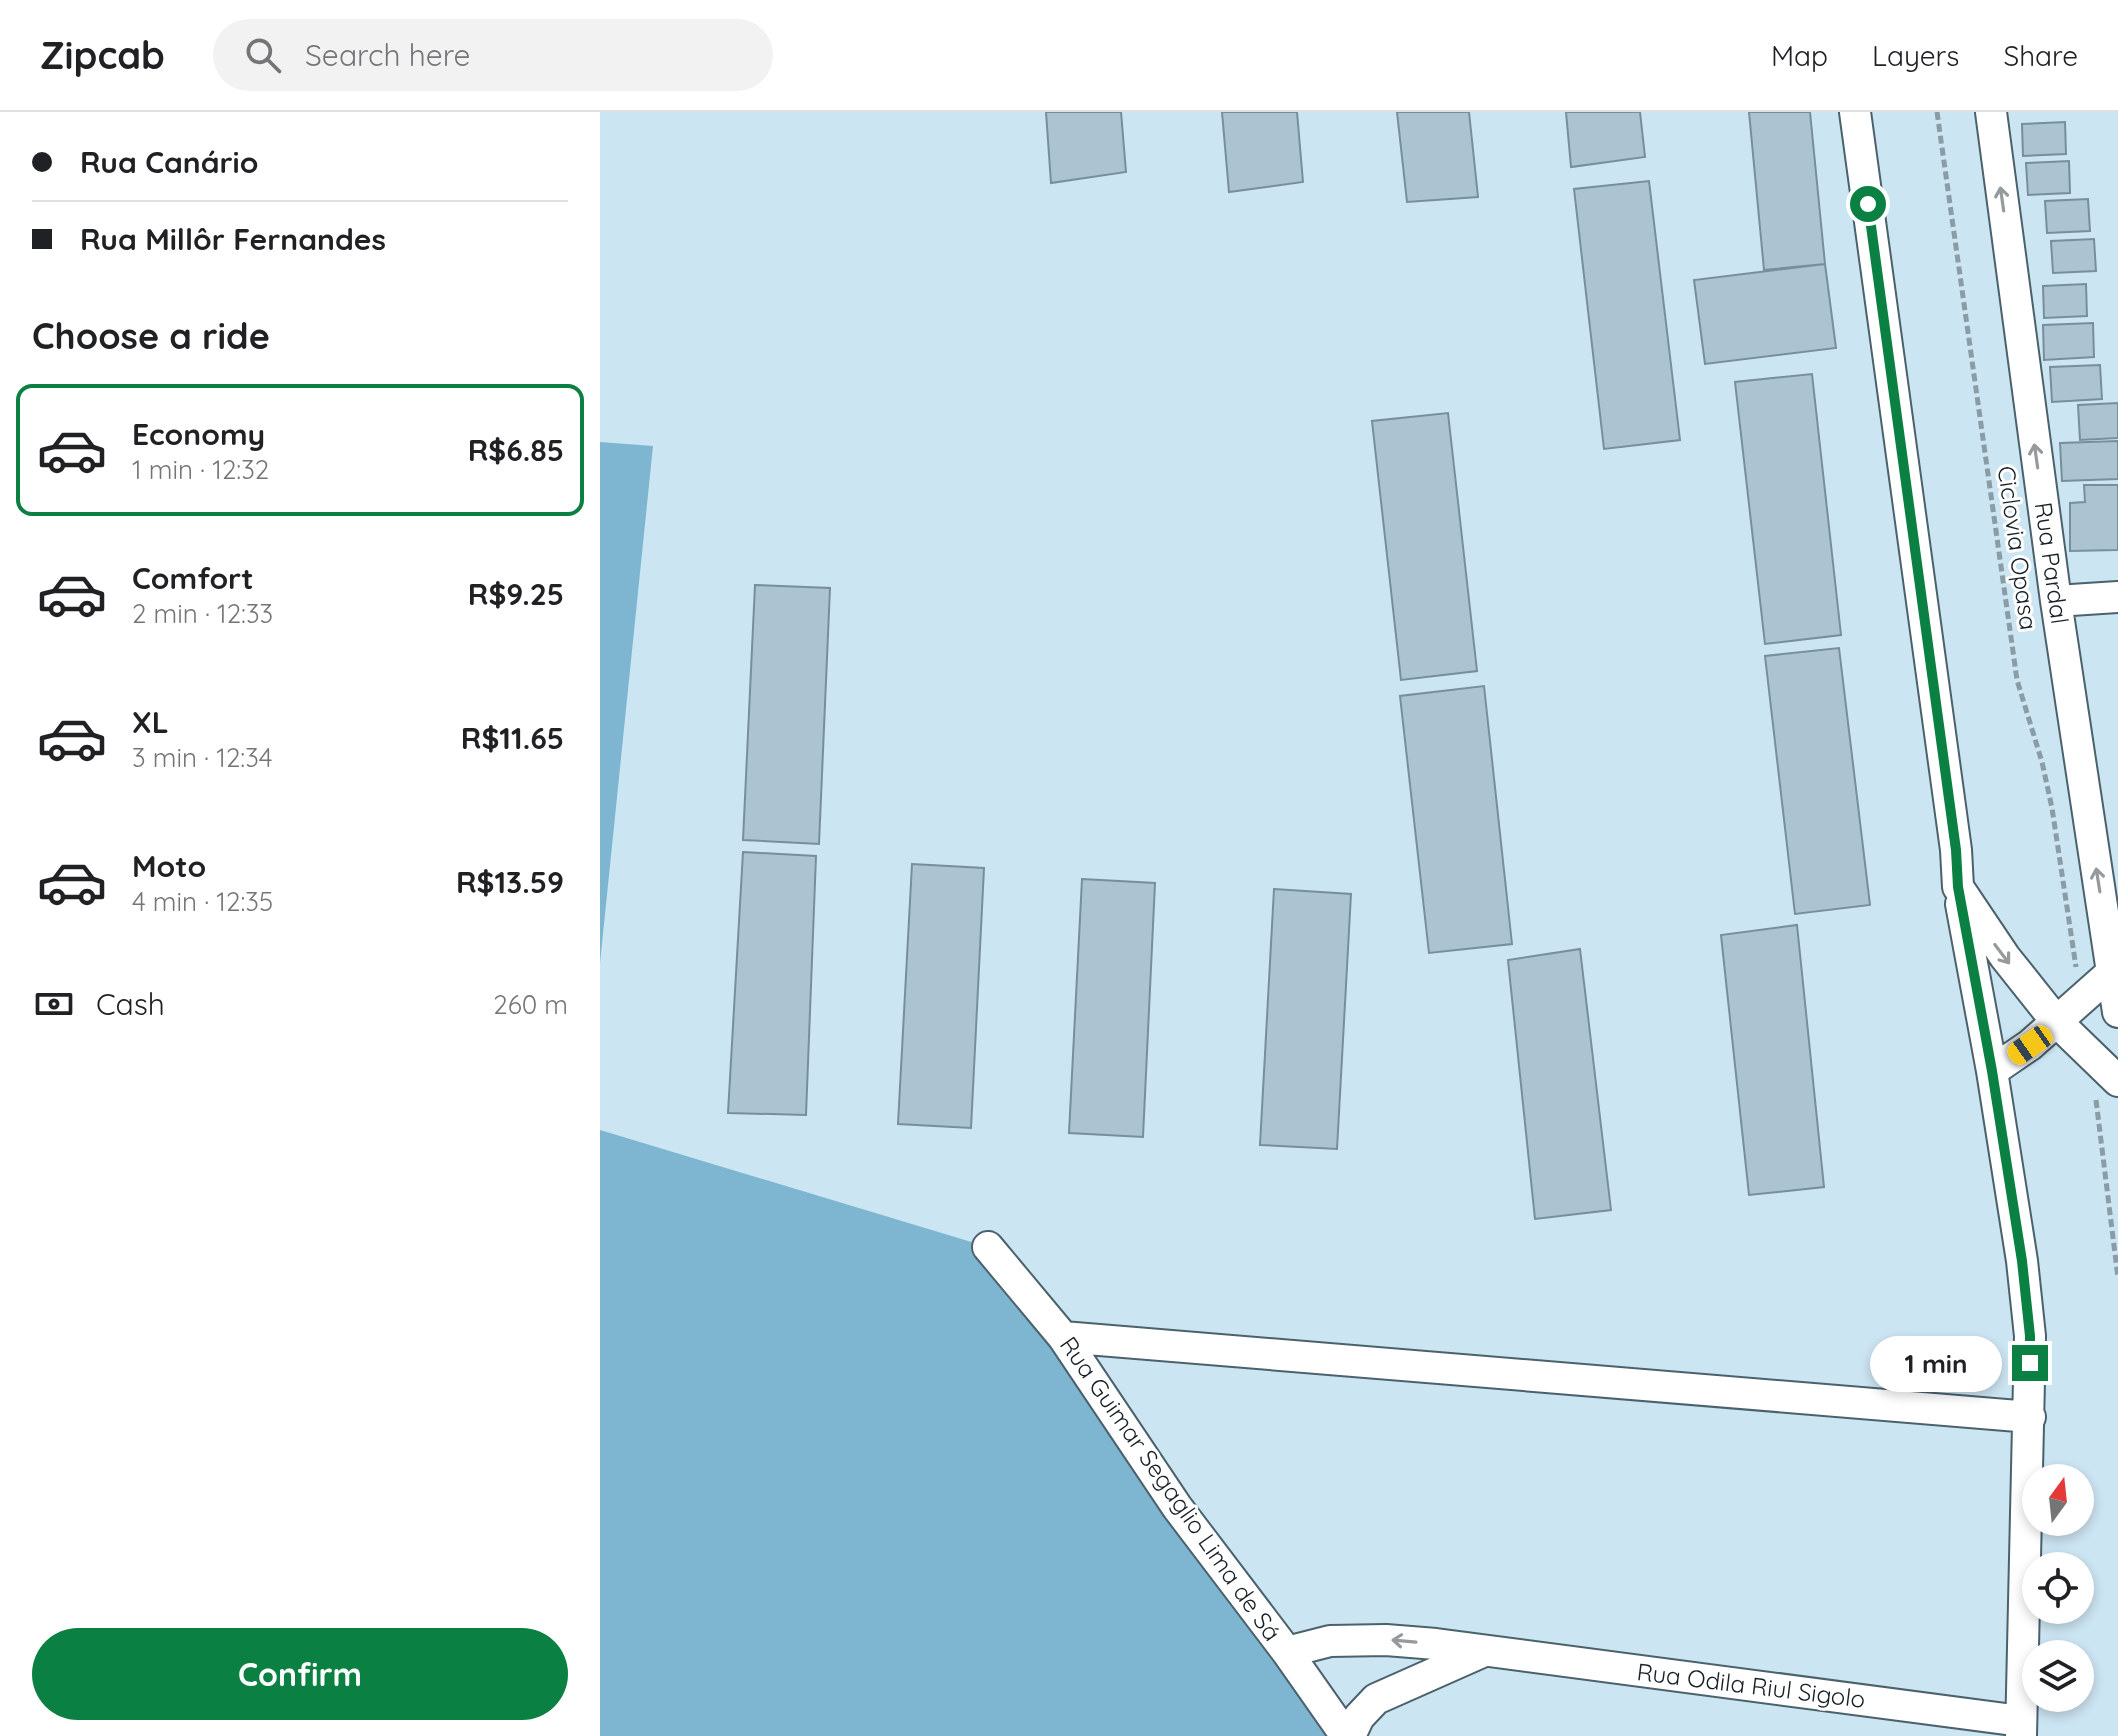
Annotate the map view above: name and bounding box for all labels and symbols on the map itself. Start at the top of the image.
route start [1850,186,1886,222]
one-way arrow [1994,187,2009,212]
one-way arrow [2029,443,2044,470]
street label: Ciclovia Opasa [1992,464,2044,632]
street label: Rua Pardal [2029,500,2075,626]
one-way arrow [2090,868,2105,893]
one-way arrow [1994,942,2011,964]
car [2003,1021,2057,1069]
street label: Rua Guimar Segaglio Lima de Sá [1054,1330,1288,1646]
callout: 1 min [1870,1335,2002,1391]
route end [2012,1345,2048,1381]
north arrow [2022,1464,2094,1536]
one-way arrow [1392,1634,1418,1649]
street label: Rua Odila Riul Sigolo [1635,1656,1867,1714]

